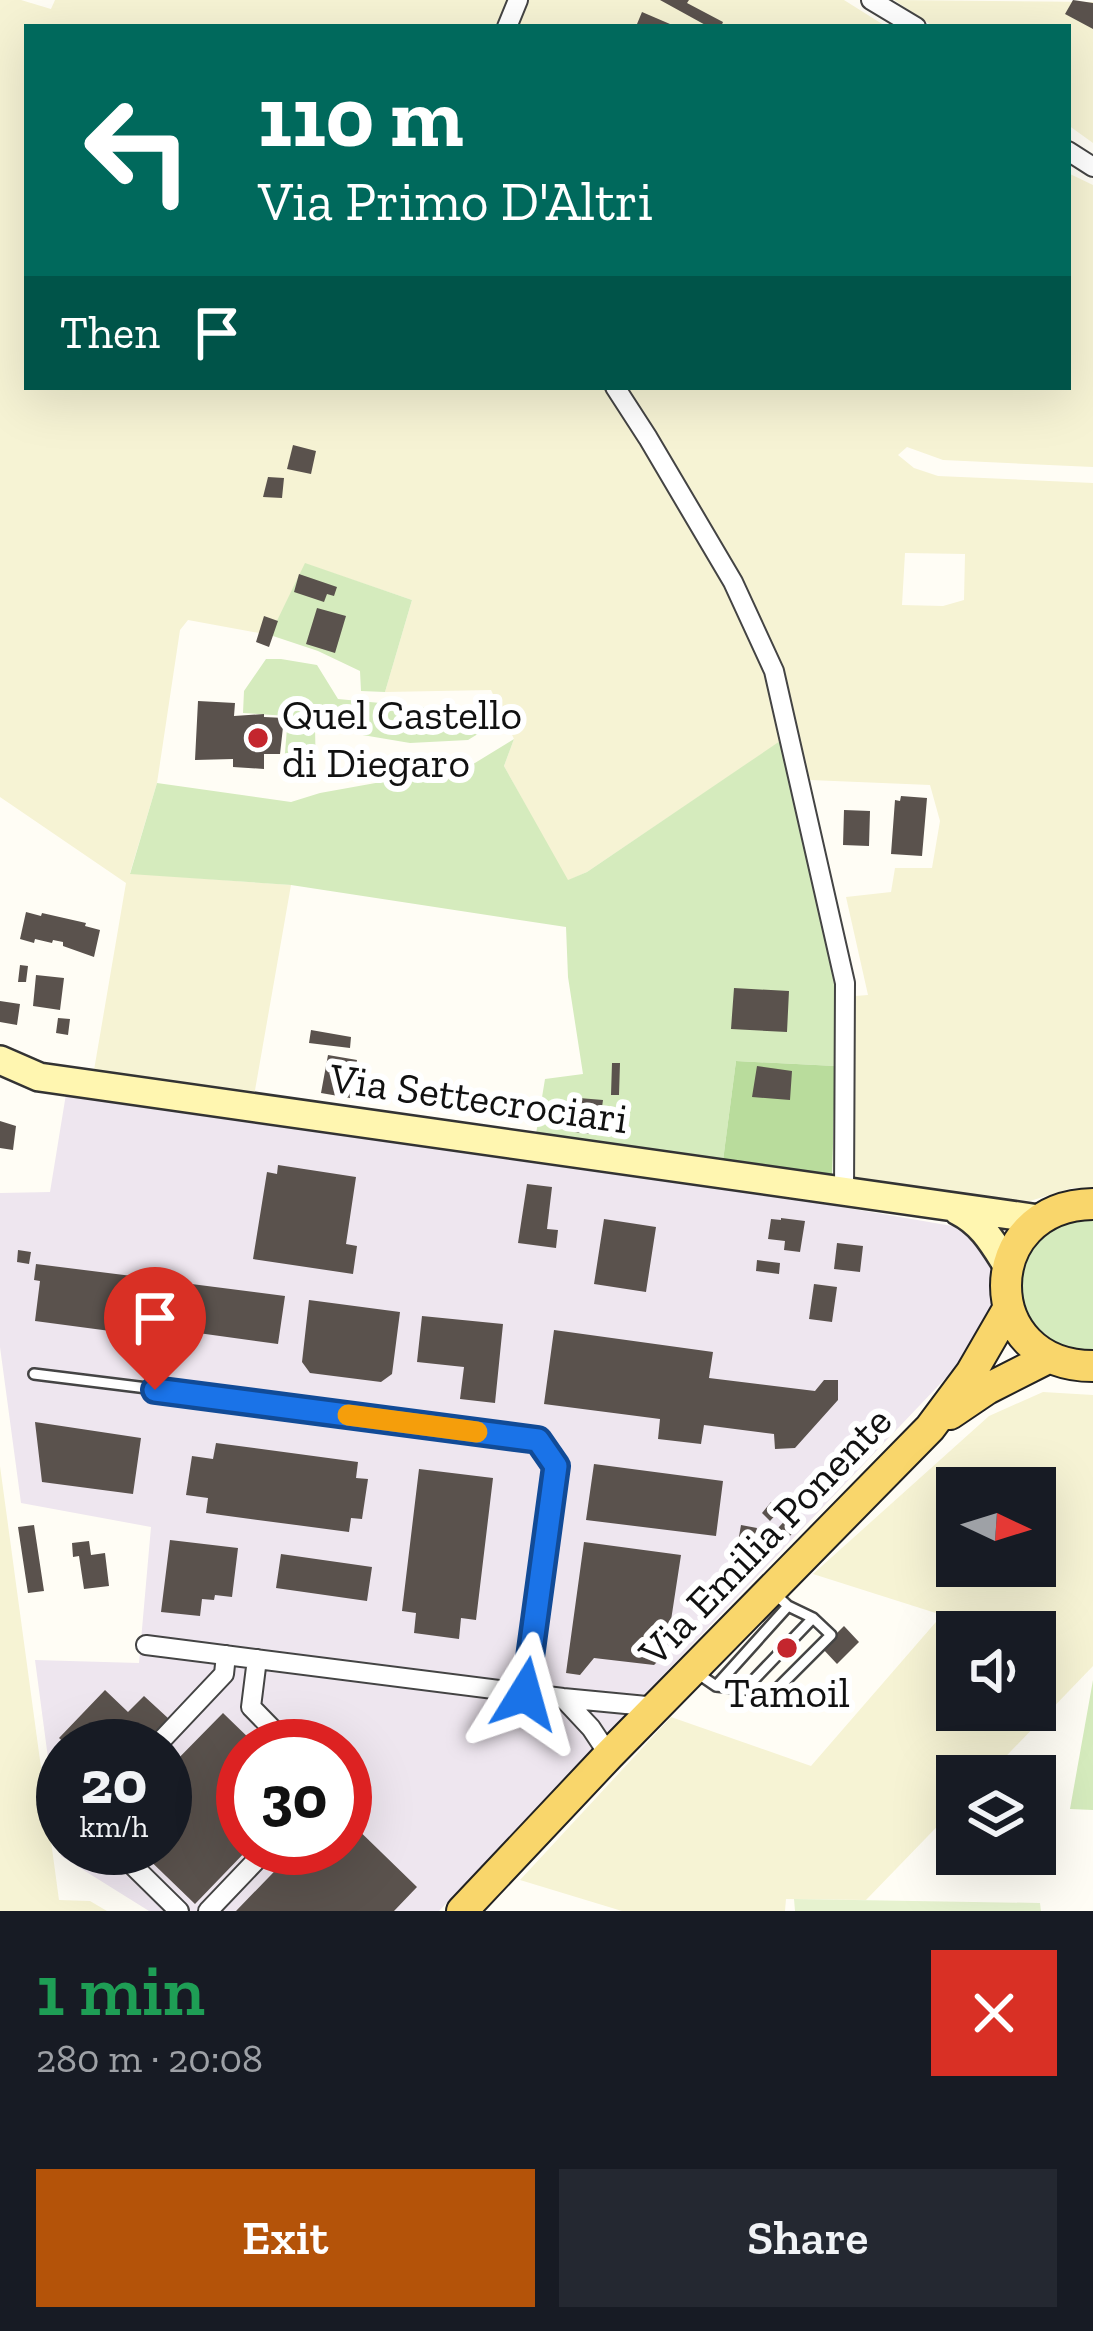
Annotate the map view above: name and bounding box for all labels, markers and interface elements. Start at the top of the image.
text: 110 m [258,67,464,168]
icon: left [60,72,216,228]
text: Via Primo D'Altri [258,169,653,234]
icon: arrive [184,300,250,366]
text: Then [60,306,160,360]
place label: Quel Castello di Diegaro [282,689,522,788]
marker: Quel Castello di Diegaro [245,725,271,751]
street label: Via Settecrociari [326,1052,631,1144]
pin [104,1267,206,1390]
icon: arrive [122,1285,188,1351]
street label: Via Emilia Ponente [627,1396,902,1677]
north arrow [936,1467,1056,1587]
map controls [936,1467,1056,1875]
button: sound [936,1611,1056,1731]
position arrow [462,1631,588,1757]
marker: Tamoil [774,1635,800,1661]
place label: Tamoil [724,1667,850,1718]
speed limit sign: 30 [216,1719,372,1875]
text: 20 [81,1746,147,1818]
button: layers [936,1755,1056,1875]
text: km/h [80,1809,148,1845]
text: 1 min [36,1947,205,2033]
button: close [931,1950,1057,2076]
text: 280 m · 20:08 [36,2035,263,2082]
button: Exit [36,2169,535,2307]
button: Share [559,2169,1057,2307]

